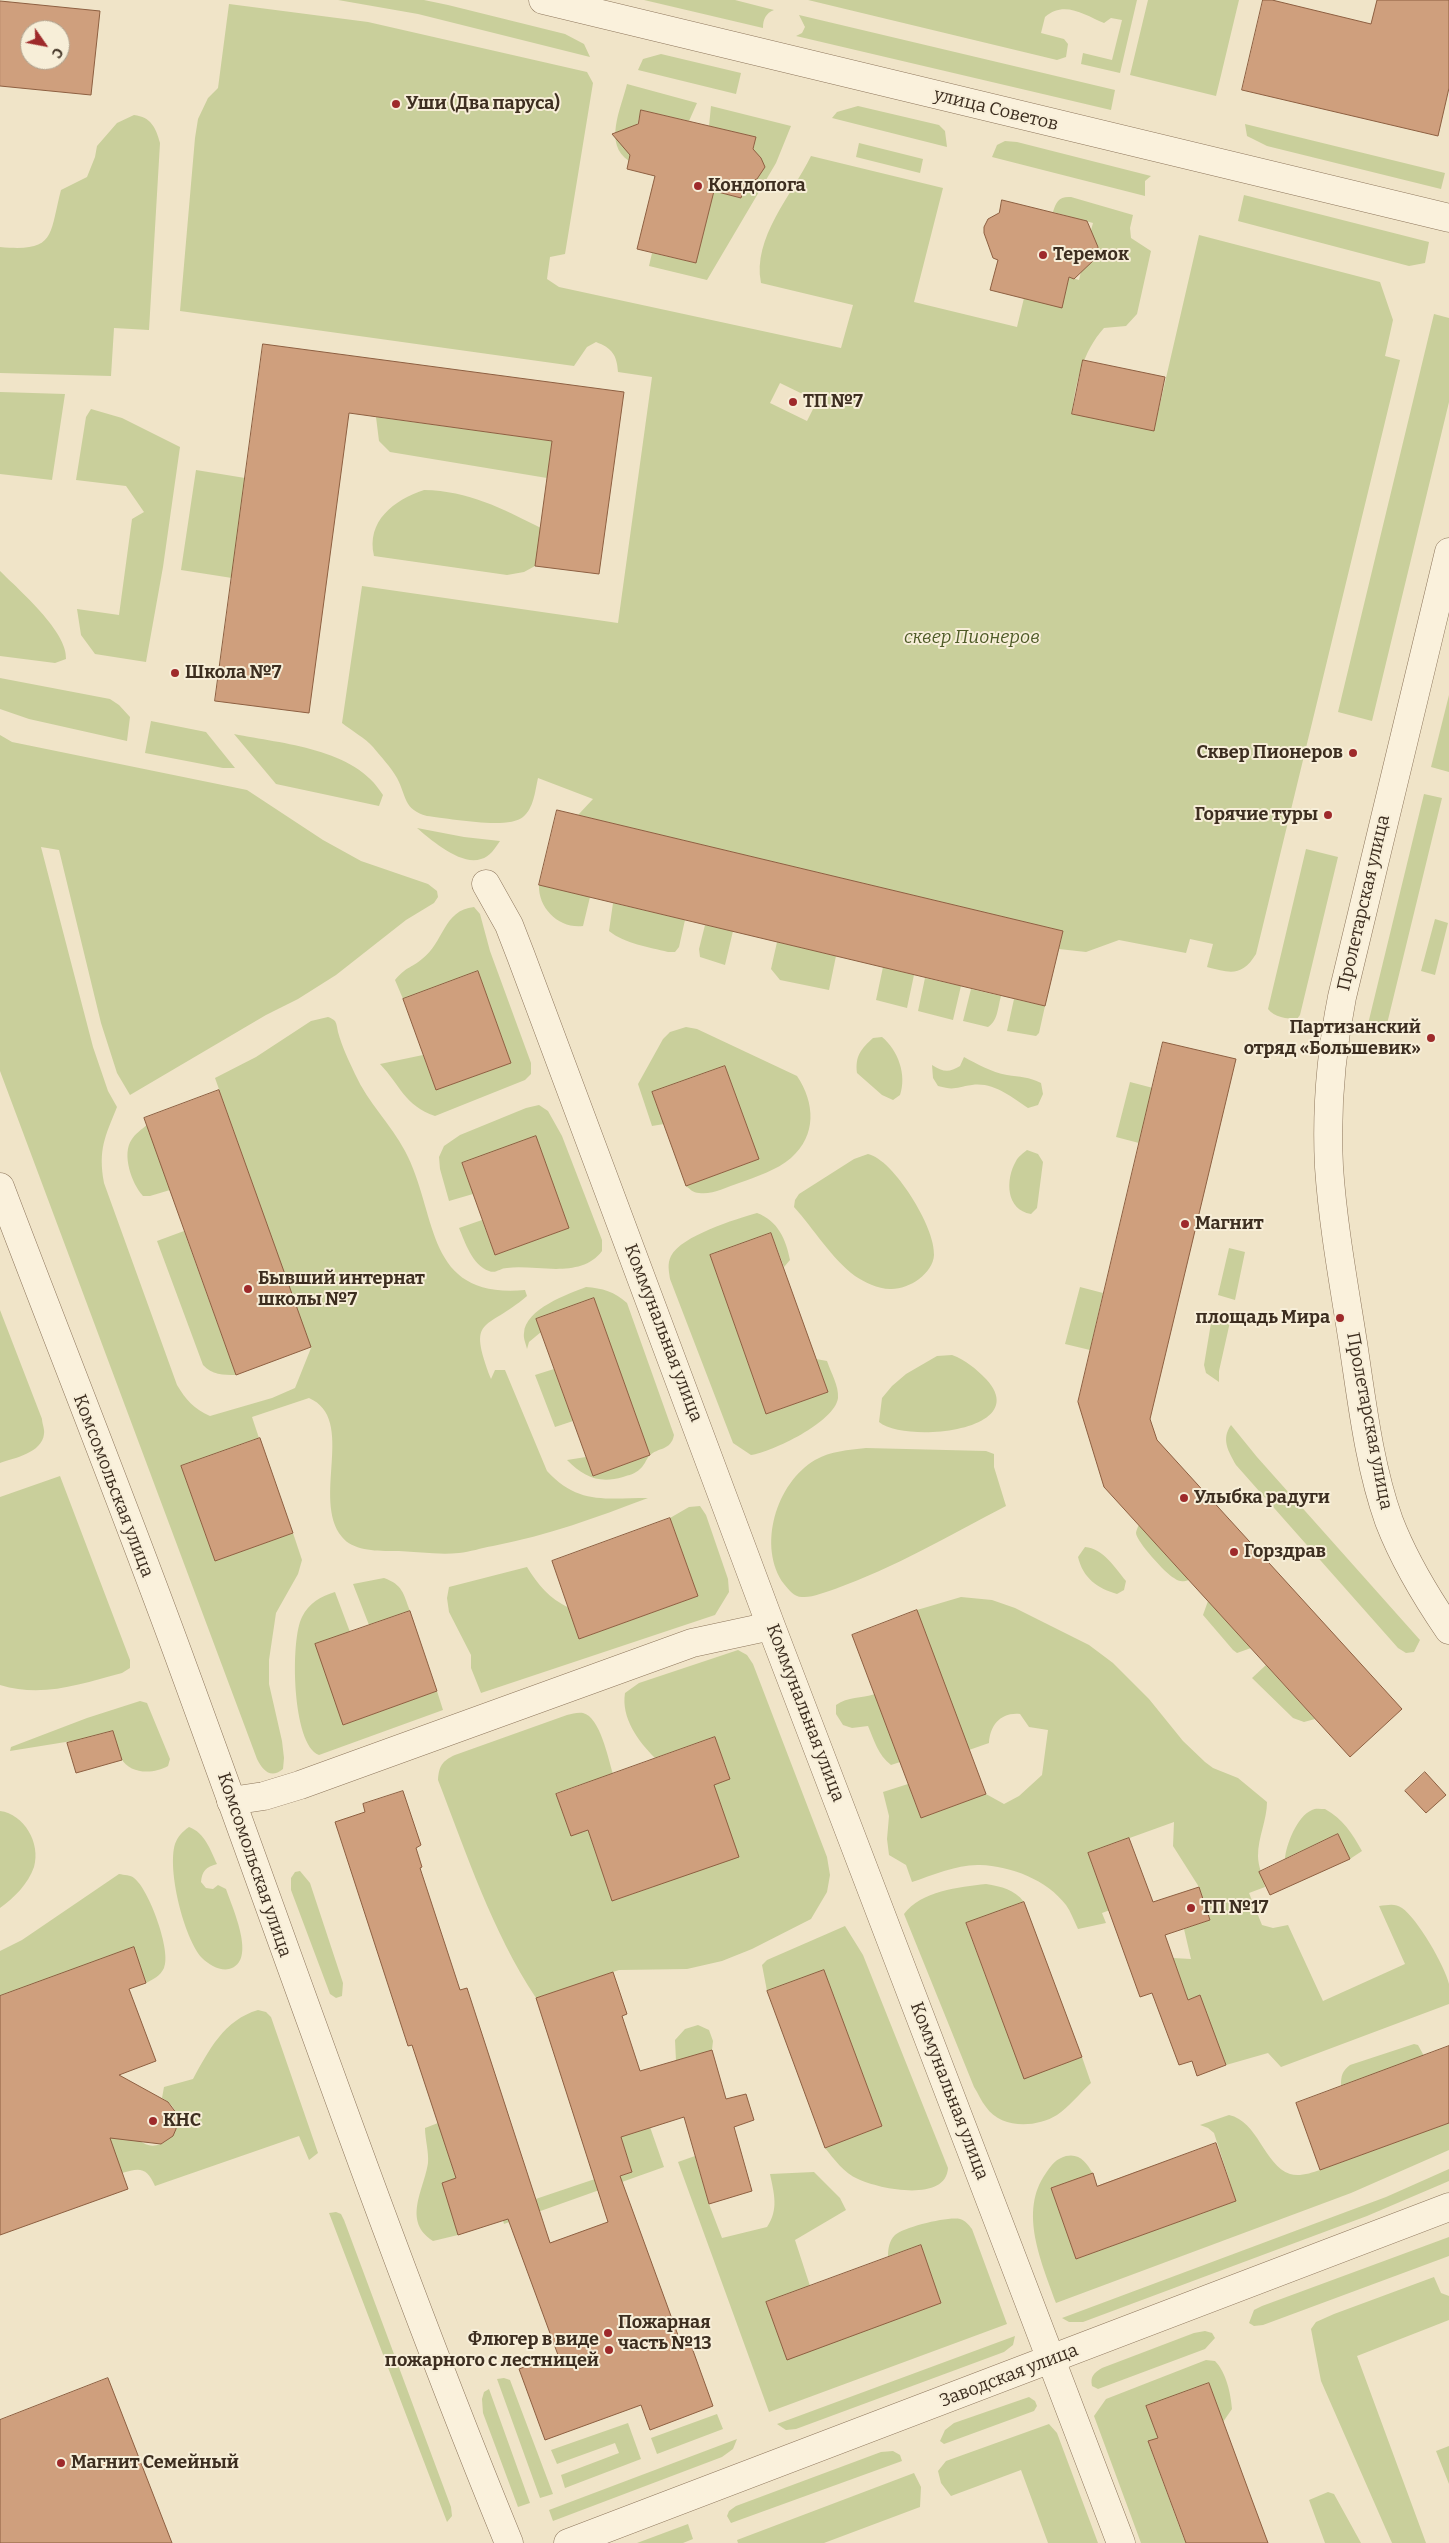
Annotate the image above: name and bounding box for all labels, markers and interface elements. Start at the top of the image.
north arrow [20,20,70,70]
text: С [48,45,67,61]
street label: улица Советов [932,84,1060,136]
place label: Уши (Два паруса) [406,93,560,115]
marker: Уши (Два паруса) [390,98,402,110]
place label: Кондопога [708,175,806,197]
marker: Кондопога [692,180,704,192]
place label: Теремок [1053,244,1129,266]
marker: Теремок [1037,249,1049,261]
place label: ТП №7 [803,391,863,413]
marker: ТП №7 [787,396,799,408]
park label: сквер Пионеров [904,627,1040,649]
place label: Школа №7 [185,662,281,684]
marker: Школа №7 [169,667,181,679]
place label: Сквер Пионеров [1197,742,1343,764]
marker: Сквер Пионеров [1347,747,1359,759]
place label: Горячие туры [1195,804,1318,826]
marker: Горячие туры [1322,809,1334,821]
street label: Пролетарская улица [1333,813,1395,993]
place label: Партизанский отряд «Большевик» [1244,1017,1421,1060]
marker: Партизанский отряд «Большевик» [1425,1032,1437,1044]
place label: Магнит [1195,1213,1264,1235]
marker: Магнит [1179,1218,1191,1230]
street label: Коммунальная улица [619,1241,707,1425]
place label: Бывший интернат школы №7 [258,1268,425,1310]
marker: Бывший интернат школы №7 [242,1283,254,1295]
place label: площадь Мира [1196,1307,1330,1329]
marker: площадь Мира [1334,1312,1346,1324]
street label: Пролетарская улица [1341,1331,1397,1511]
street label: Комсомольская улица [68,1392,158,1580]
place label: Улыбка радуги [1194,1487,1330,1509]
marker: Улыбка радуги [1178,1492,1190,1504]
place label: Горздрав [1244,1541,1326,1563]
marker: Горздрав [1228,1546,1240,1558]
street label: Коммунальная улица [761,1621,849,1805]
street label: Комсомольская улица [212,1770,296,1960]
place label: ТП №17 [1201,1897,1269,1919]
marker: ТП №17 [1185,1902,1197,1914]
street label: Коммунальная улица [905,1999,993,2183]
place label: КНС [163,2110,201,2132]
marker: КНС [147,2115,159,2127]
place label: Пожарная часть №13 [618,2312,712,2354]
marker: Пожарная часть №13 [602,2327,614,2339]
place label: Флюгер в виде пожарного с лестницей [385,2329,599,2372]
street label: Заводская улица [937,2340,1081,2412]
marker: Флюгер в виде пожарного с лестницей [603,2344,615,2356]
place label: Магнит Семейный [71,2452,239,2474]
marker: Магнит Семейный [55,2457,67,2469]

